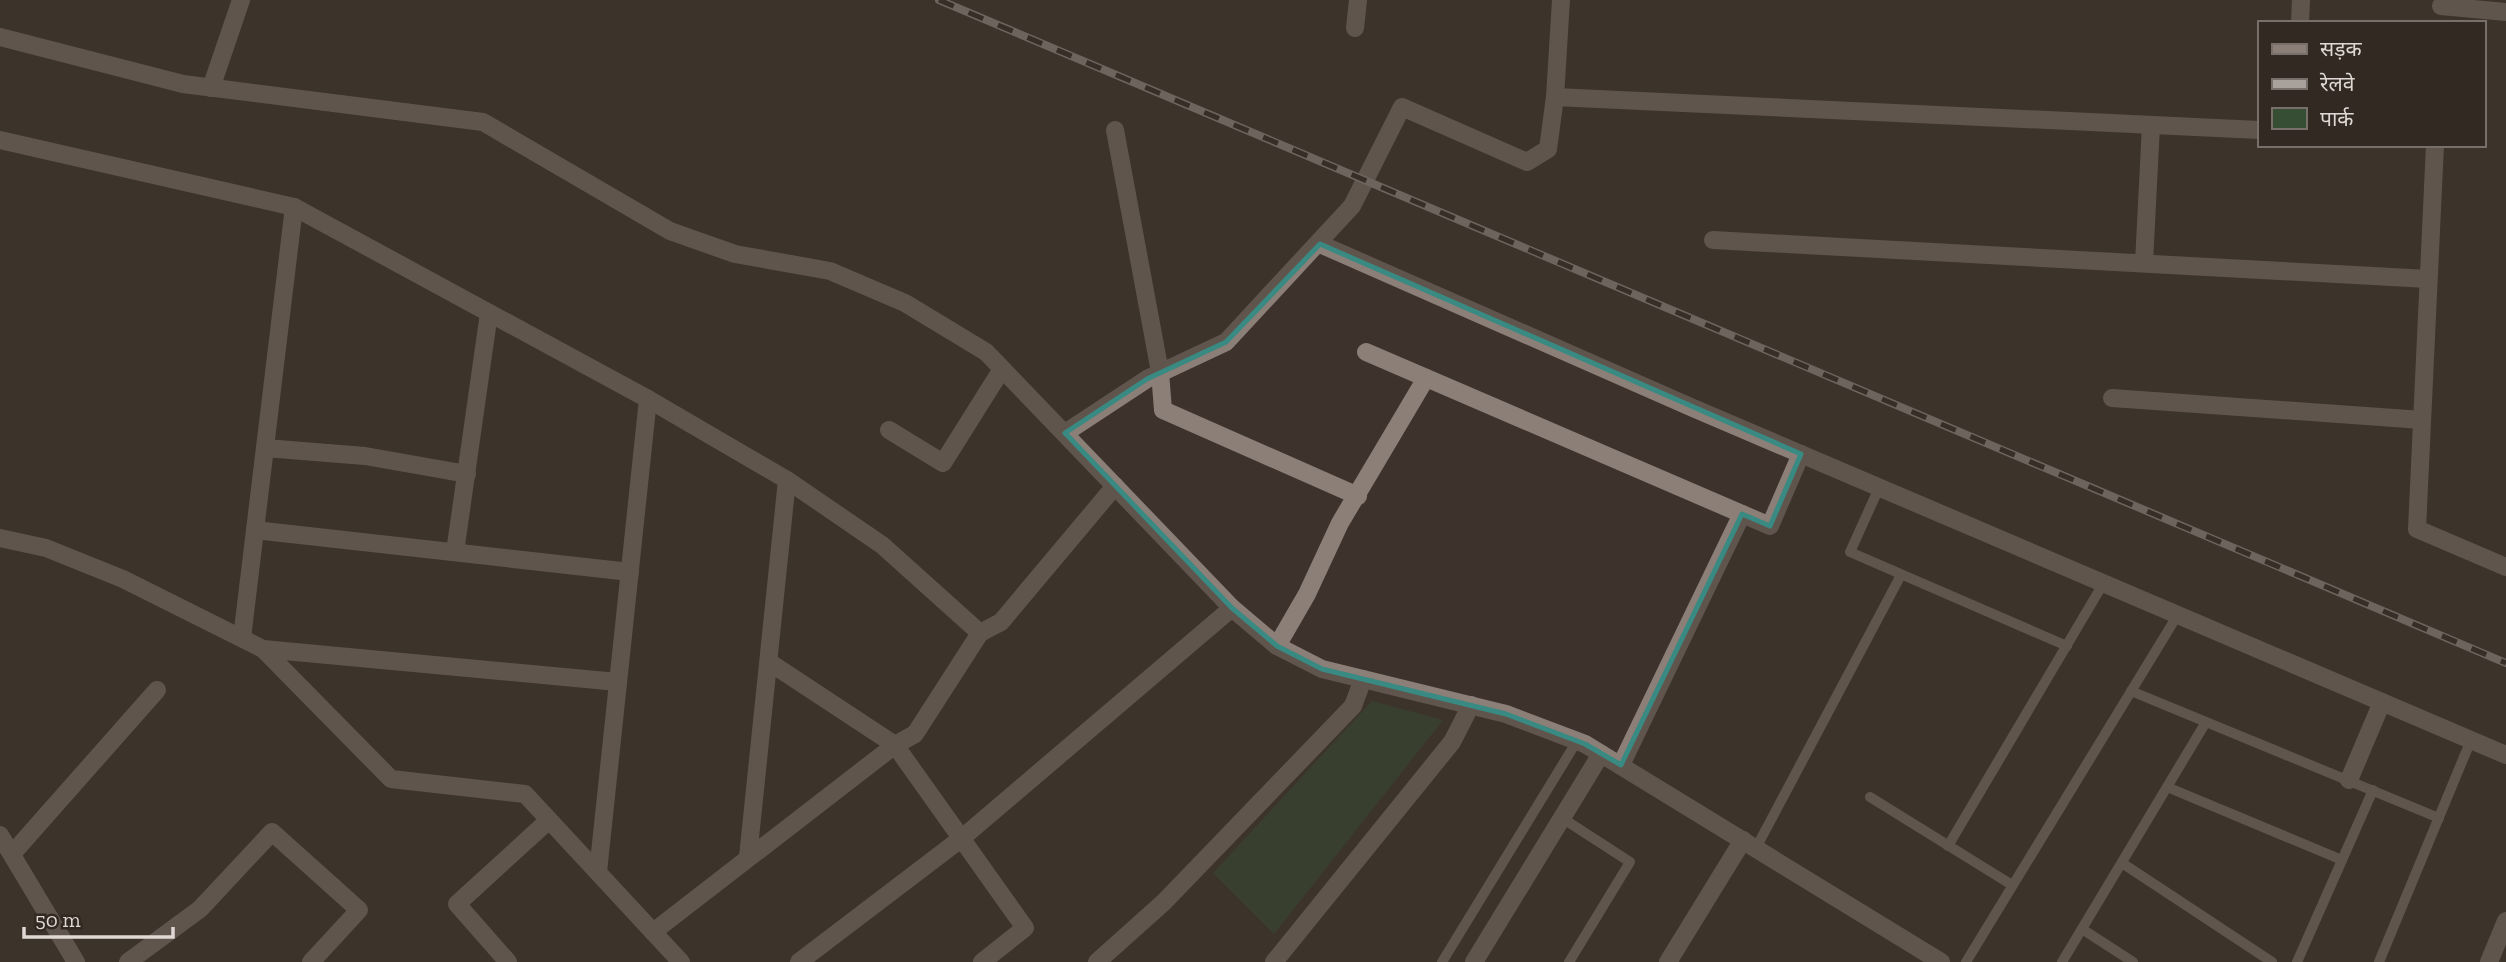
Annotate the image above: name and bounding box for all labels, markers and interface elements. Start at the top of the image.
legend [2258,21,2485,147]
text: सड़क [2320,36,2362,61]
text: रेलवे [2319,71,2355,96]
text: पार्क [2320,106,2354,131]
scale bar [24,895,173,939]
text: 50 m [35,907,81,932]

